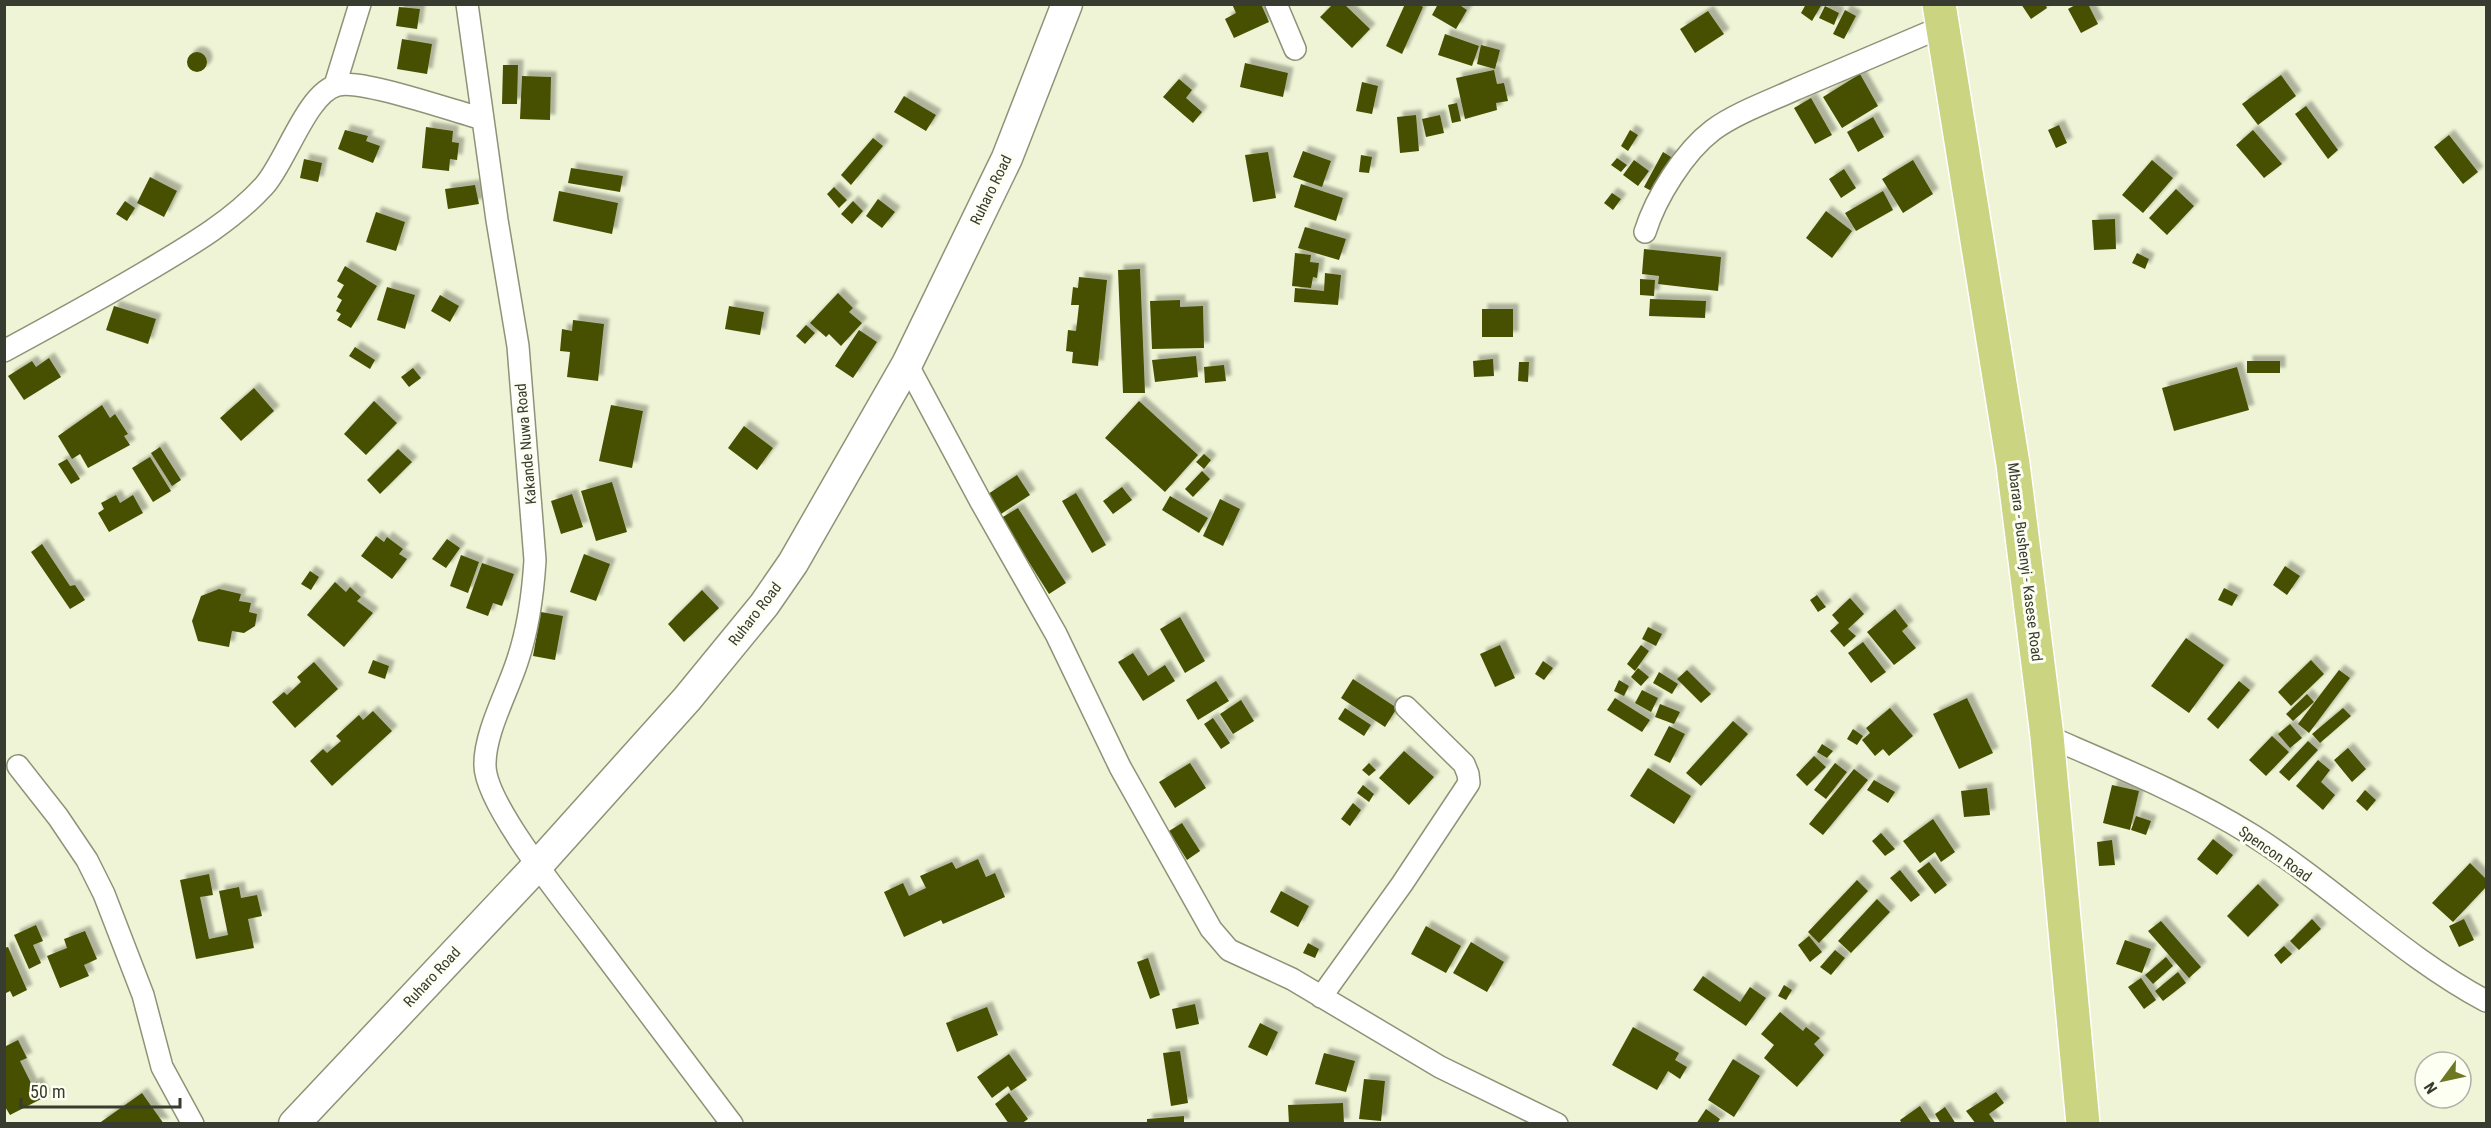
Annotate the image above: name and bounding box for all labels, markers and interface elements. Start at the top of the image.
street label: Ruharo Road [966,152,1016,228]
street label: Kakande Nuwa Road [512,383,540,505]
street label: Mbarara - Bushenyi - Kasese Road [2004,462,2046,662]
street label: Ruharo Road [725,579,785,649]
street label: Spencon Road [2235,822,2315,886]
street label: Ruharo Road [400,943,464,1011]
north arrow [2413,1050,2473,1110]
scale bar [21,1071,180,1109]
text: N [2420,1079,2441,1097]
text: 50 m [30,1081,65,1102]

